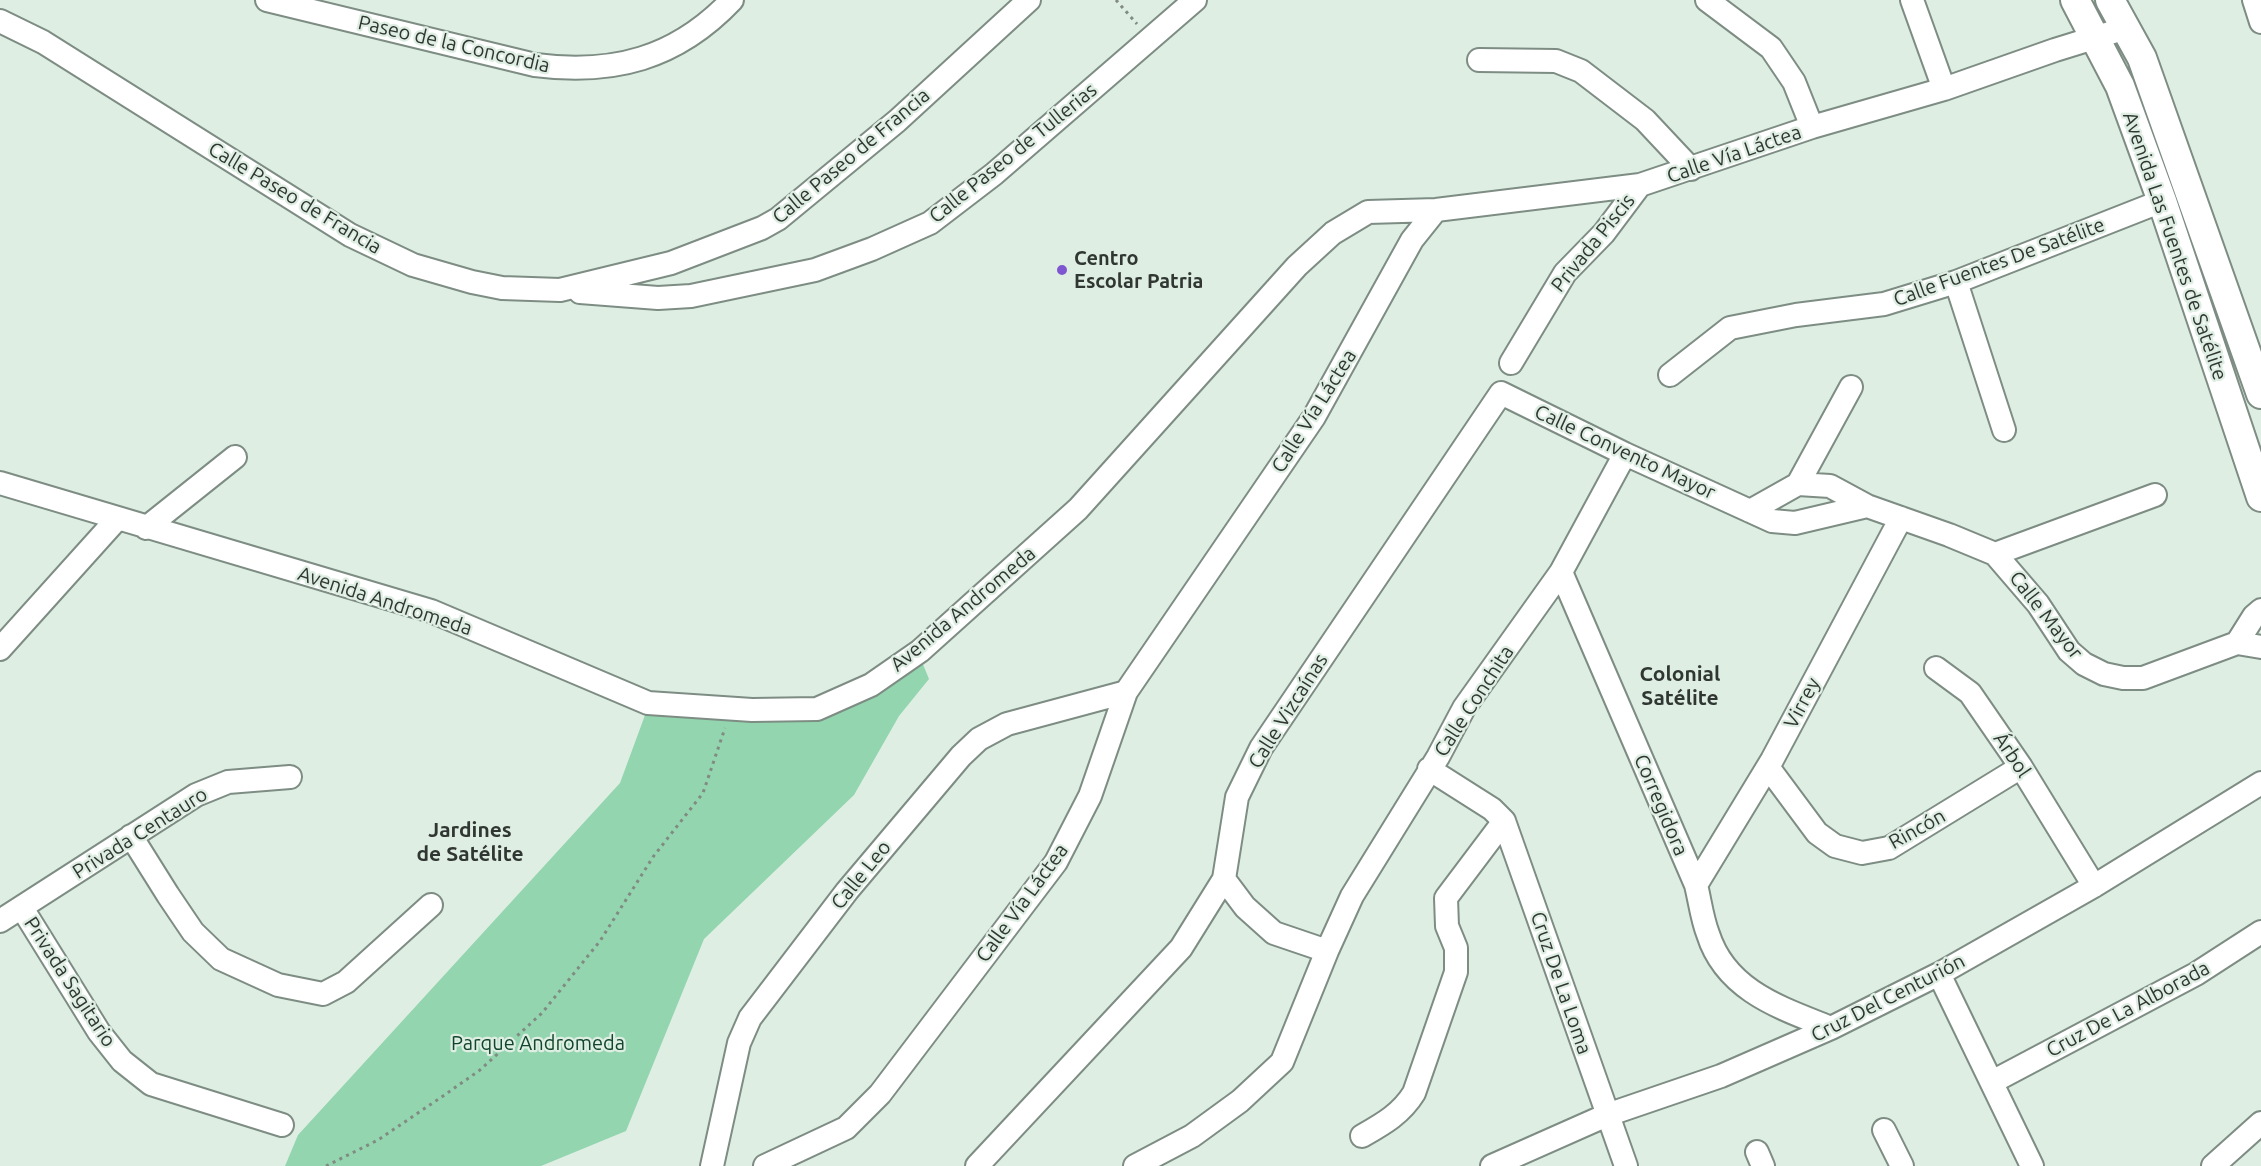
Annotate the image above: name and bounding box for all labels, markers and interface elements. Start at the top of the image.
street label: Paseo de la Concordia [356,10,552,78]
street label: Calle Paseo de Tullerias [924,78,1102,228]
street label: Calle Paseo de Francia [767,83,935,229]
street label: Avenida Las Fuentes de Satélite [2118,109,2232,383]
street label: Calle Vía Láctea [1664,120,1804,188]
street label: Calle Paseo de Francia [204,137,386,259]
street label: Privada Piscis [1546,189,1640,297]
street label: Calle Fuentes De Satélite [1890,213,2108,311]
place label: Centro Escolar Patria [1074,246,1203,293]
marker: Centro Escolar Patria [1055,263,1069,277]
street label: Calle Vía Láctea [1267,345,1361,477]
street label: Calle Convento Mayor [1531,400,1719,504]
street label: Avenida Andromeda [886,541,1040,677]
street label: Avenida Andromeda [295,561,475,641]
street label: Calle Mayor [2004,566,2088,664]
street label: Calle Conchita [1429,641,1519,761]
street label: Calle Vizcaínas [1243,649,1333,773]
district label: Colonial Satélite [1640,661,1720,711]
street label: Virrey [1779,674,1825,732]
street label: Árbol [1988,728,2036,782]
street label: Corregidora [1629,751,1693,859]
street label: Privada Centauro [68,782,212,884]
street label: Rincón [1884,804,1950,854]
district label: Jardines de Satélite [416,817,524,867]
street label: Calle Leo [826,836,896,914]
street label: Calle Vía Láctea [971,839,1073,967]
street label: Cruz De La Loma [1525,909,1597,1057]
street label: Privada Sagitario [19,912,121,1052]
street label: Cruz Del Centurión [1807,949,1969,1047]
street label: Cruz De La Alborada [2042,956,2214,1062]
park label: Parque Andromeda [451,1031,625,1055]

